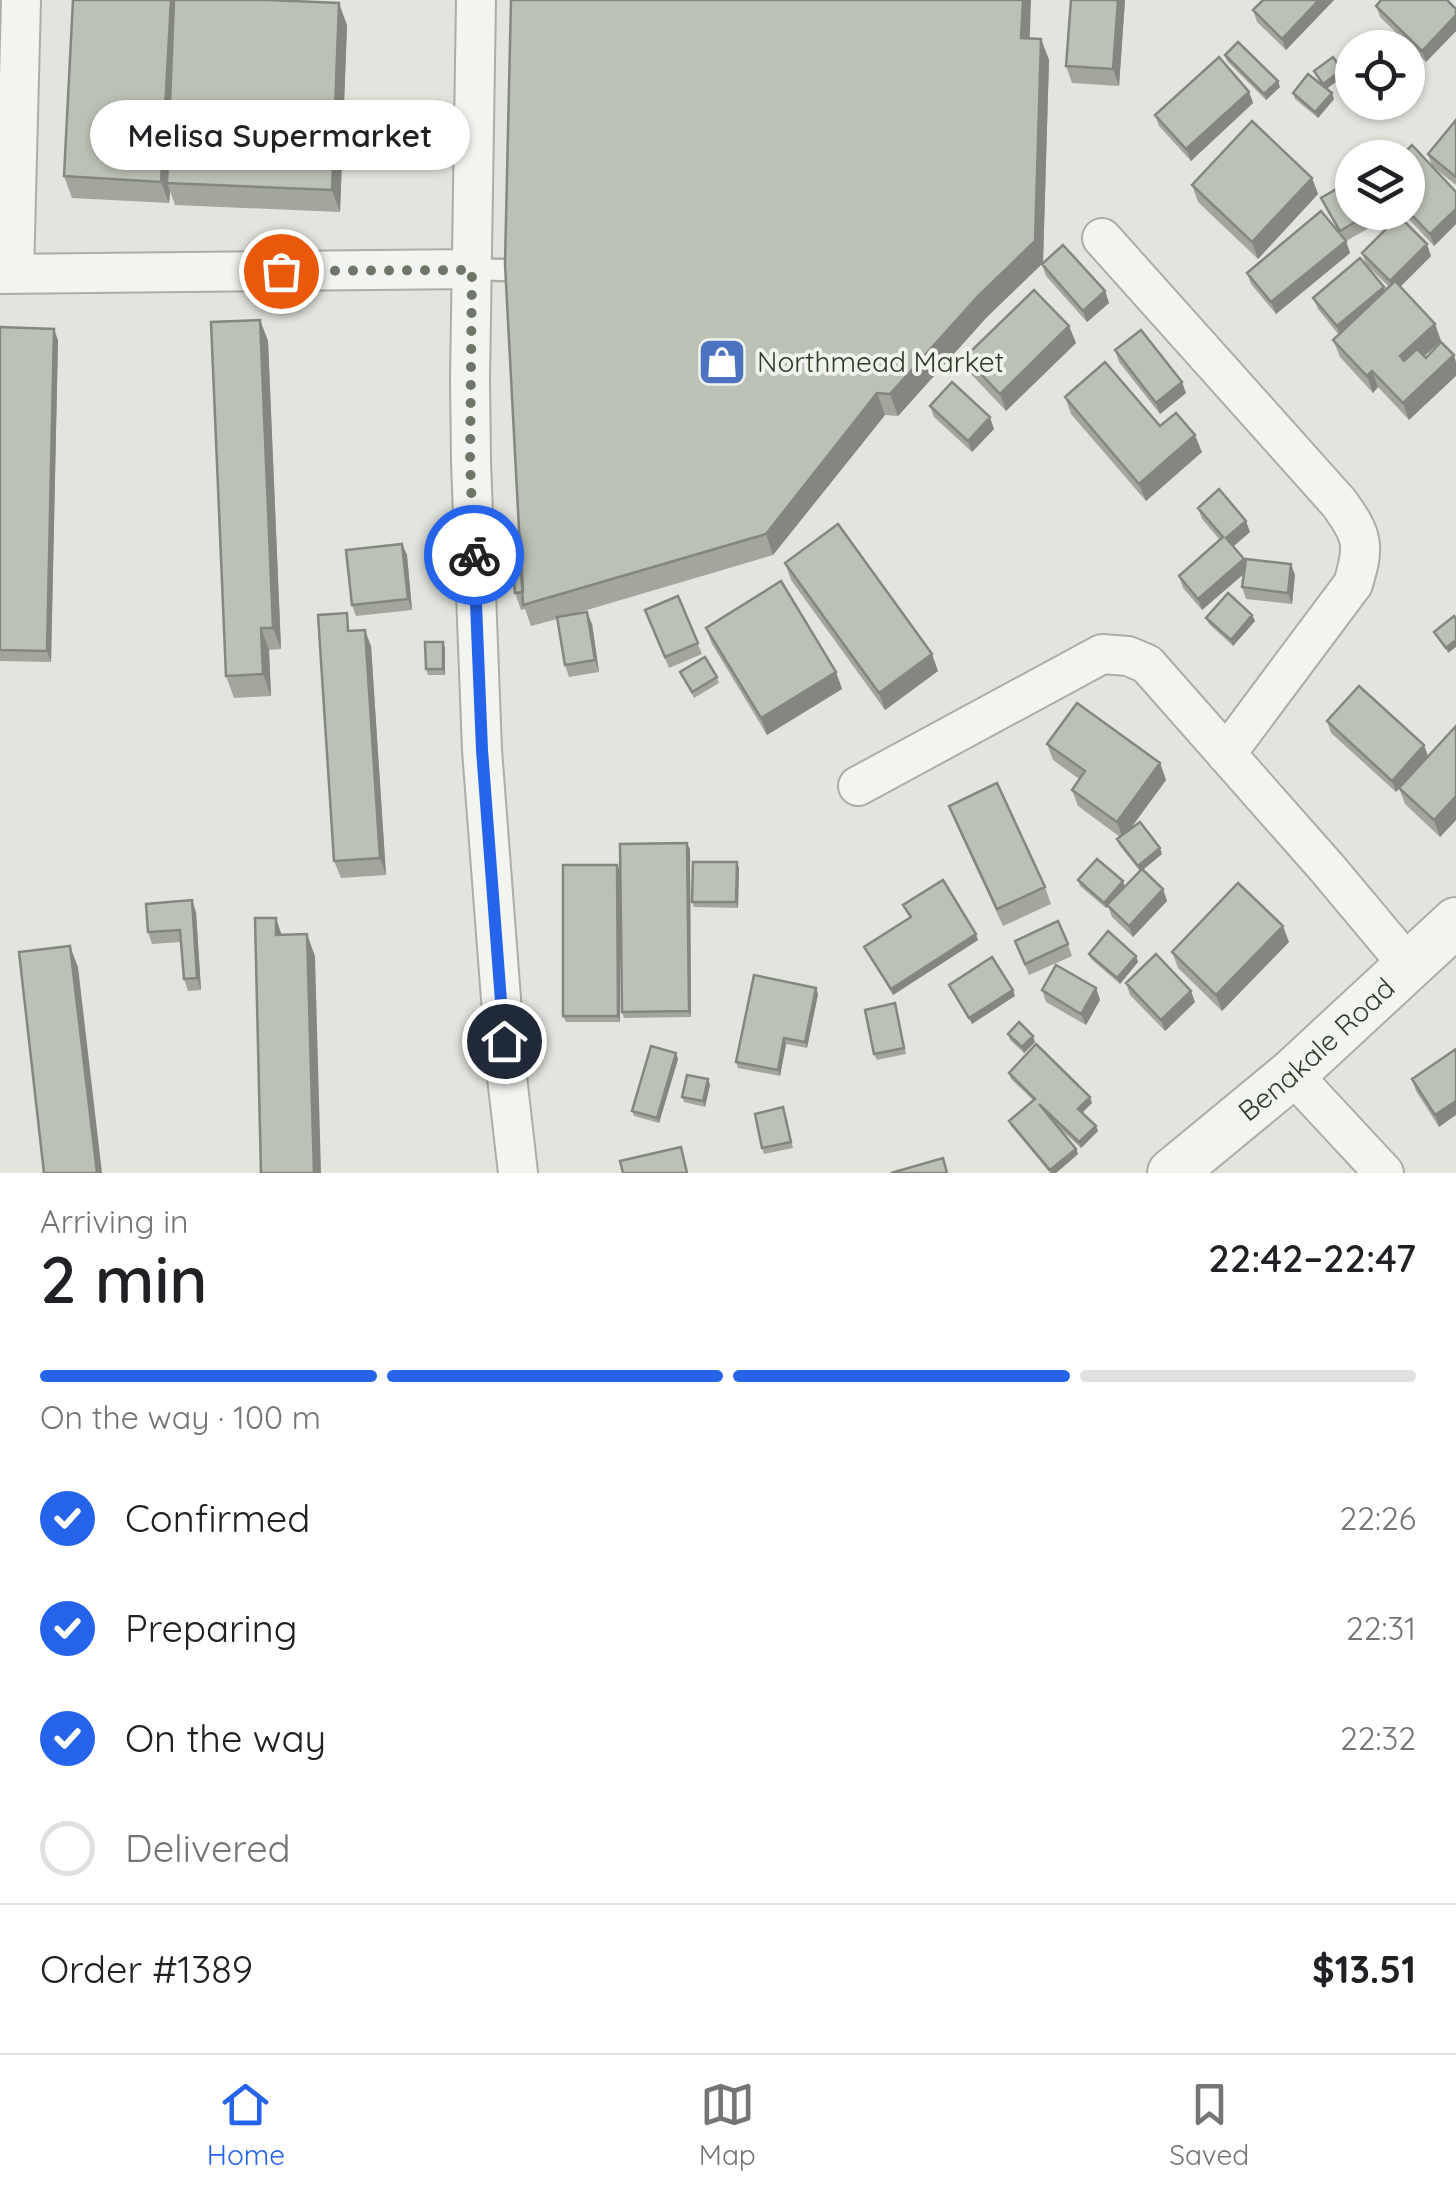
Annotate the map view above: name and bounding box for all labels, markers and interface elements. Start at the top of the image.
map controls [1335,30,1425,230]
button: locate [1335,30,1425,120]
callout: Melisa Supermarket [91,101,471,171]
text: Melisa Supermarket [128,115,432,155]
button: layers [1335,140,1425,230]
pin [239,229,324,314]
icon: bag [254,244,309,299]
shop icon: Northmead Market [696,336,748,388]
place label: Northmead Market [757,344,1004,379]
courier [424,505,524,605]
icon: bike [447,528,502,583]
street label: Benakale Road [1231,970,1401,1128]
pin [462,999,547,1084]
icon: home [477,1014,532,1069]
text: Arriving in [40,1201,189,1241]
text: 22:42–22:47 [1208,1234,1416,1282]
text: 2 min [40,1238,208,1319]
text: On the way · 100 m [40,1397,321,1437]
icon: check [40,1491,95,1546]
text: Confirmed [125,1494,310,1542]
text: 22:26 [1340,1498,1416,1538]
icon: check [40,1601,95,1656]
text: Preparing [125,1604,297,1652]
text: 22:31 [1346,1608,1416,1648]
icon: check [40,1711,95,1766]
text: On the way [125,1714,326,1762]
text: 22:32 [1340,1718,1416,1758]
text: Delivered [125,1824,291,1872]
text: Order #1389 [40,1945,253,1993]
text: $13.51 [1312,1945,1416,1993]
tab: Home [207,2077,285,2172]
tab: Map [699,2077,756,2172]
tab: Saved [1169,2077,1249,2172]

